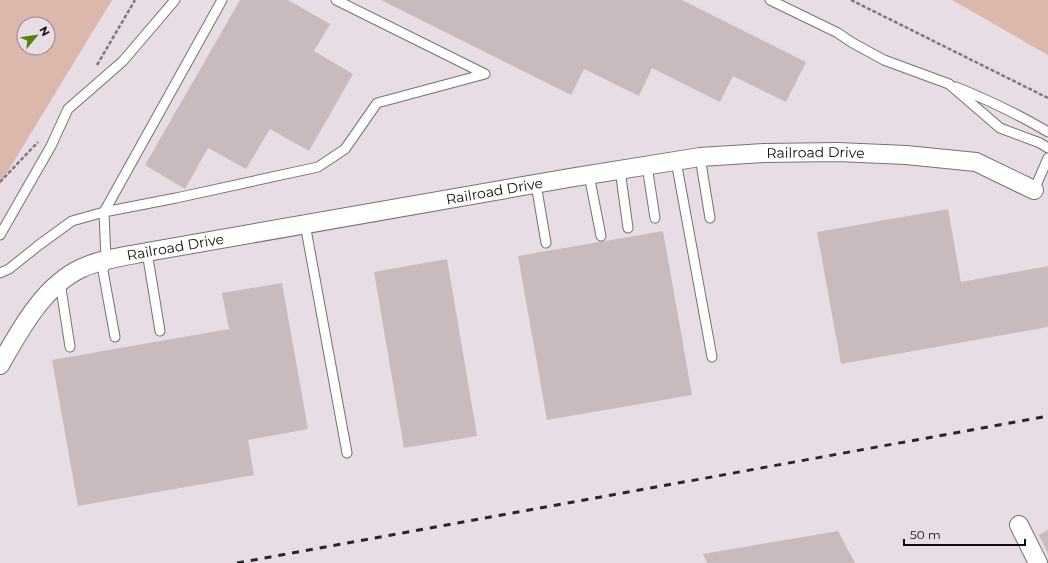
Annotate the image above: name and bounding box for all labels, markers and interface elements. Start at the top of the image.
north arrow [16,16,56,56]
text: N [36,24,53,38]
street label: Railroad Drive [766,143,865,162]
street label: Railroad Drive [445,174,544,208]
street label: Railroad Drive [125,230,225,264]
scale bar [904,521,1025,547]
text: 50 m [910,527,941,542]

